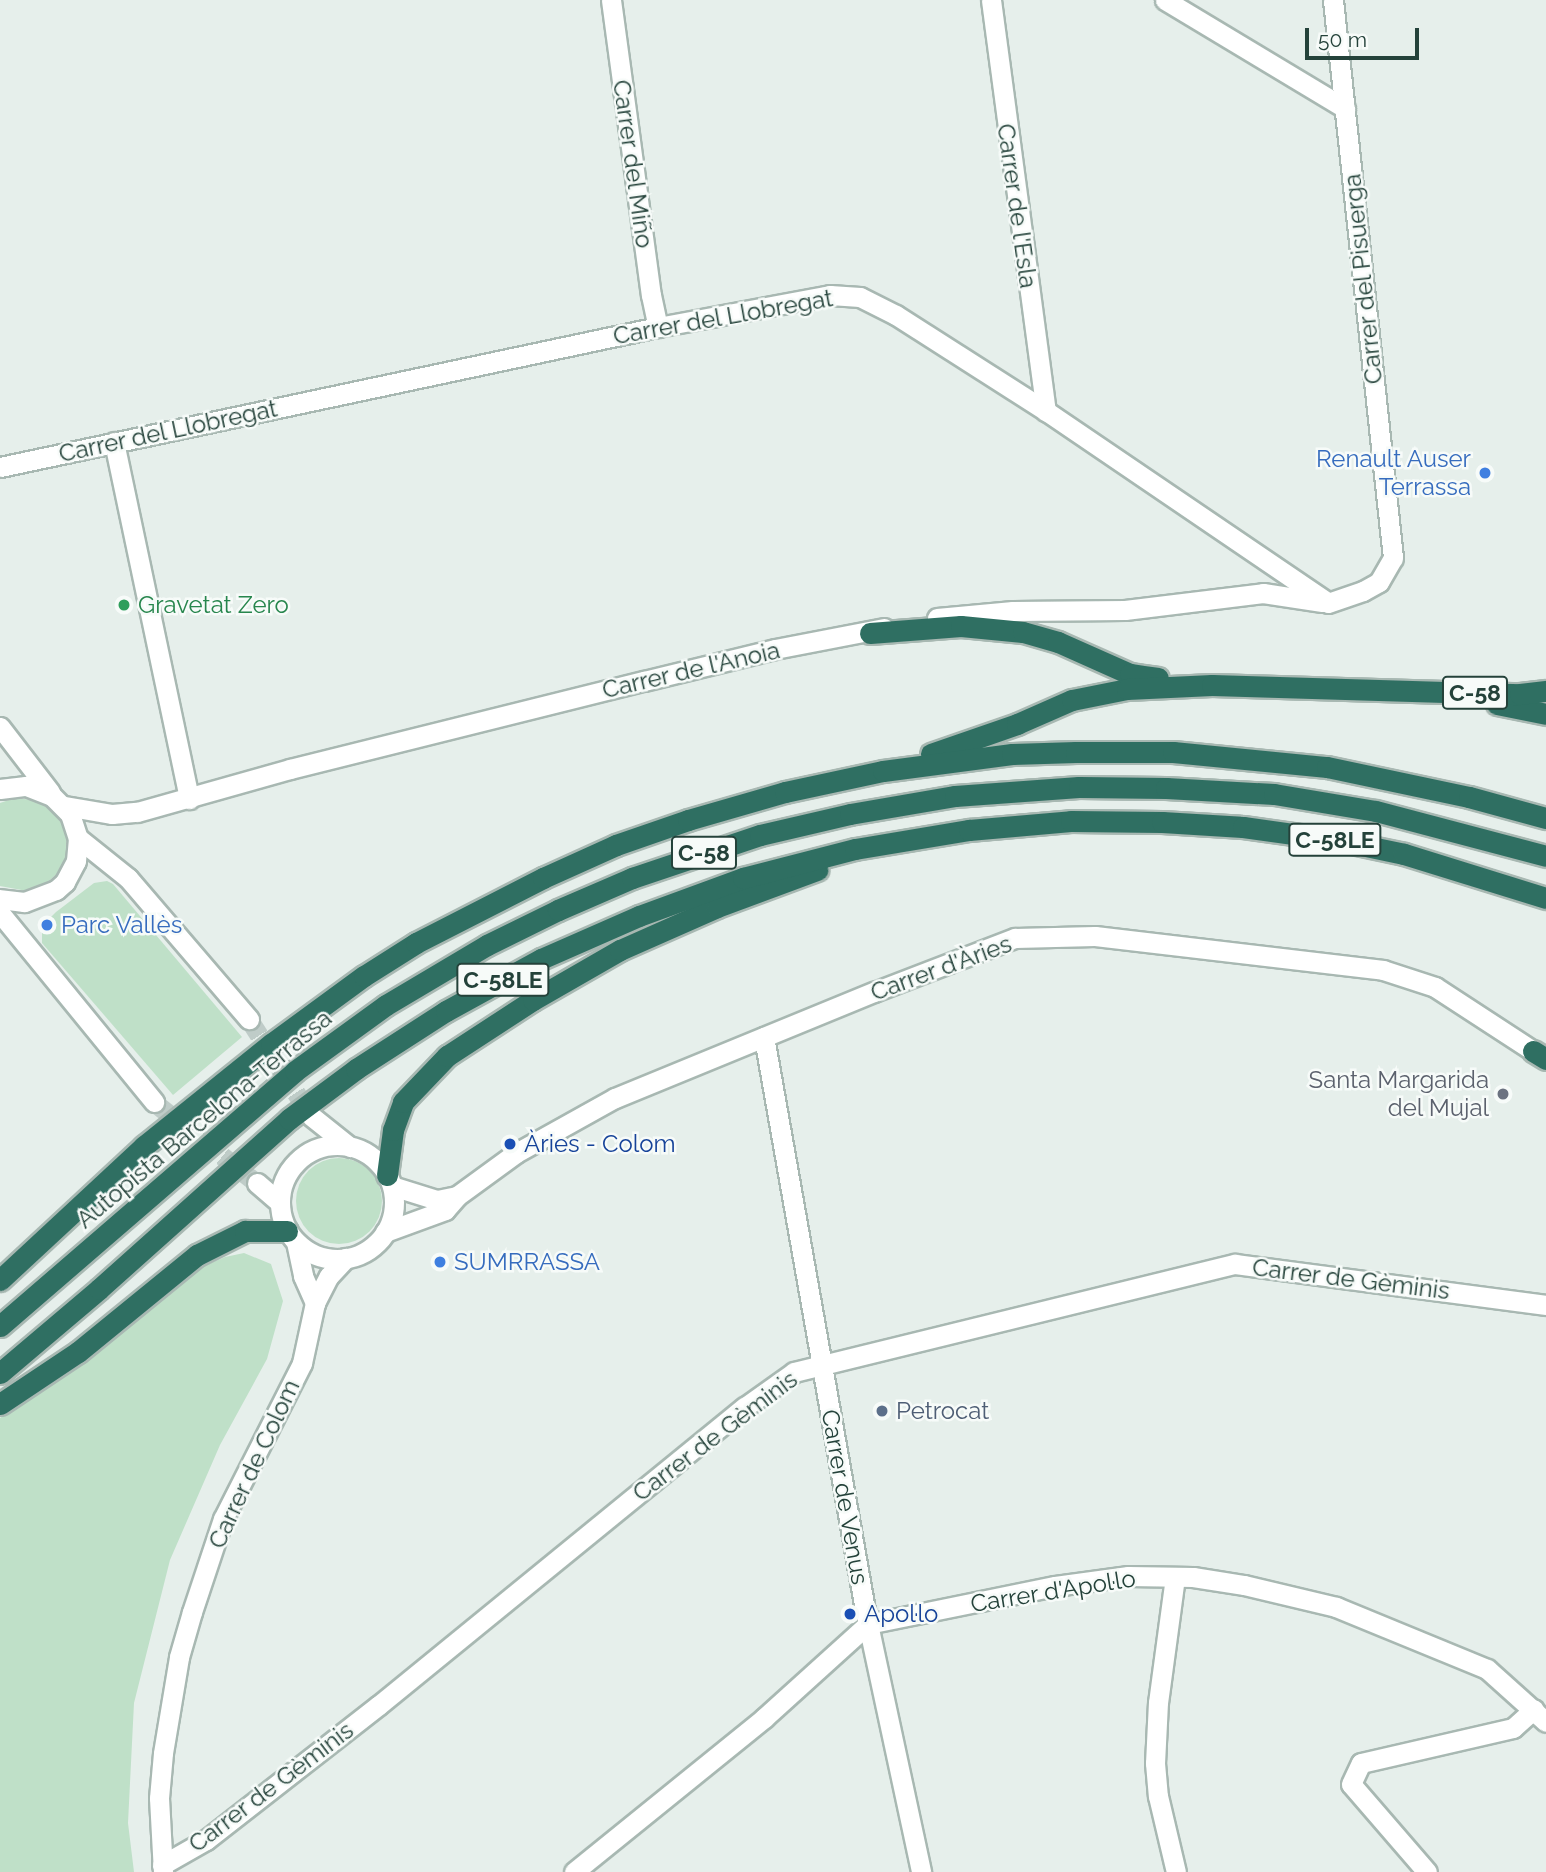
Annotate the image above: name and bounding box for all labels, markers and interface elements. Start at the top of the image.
scale bar [1308,14,1422,58]
text: 50 m [1318,27,1367,52]
street label: Carrer del Miño [607,77,659,251]
street label: Carrer de l'Esla [991,122,1043,290]
street label: Carrer del Pisuerga [1338,172,1388,386]
street label: Carrer del Llobregat [610,283,836,351]
street label: Carrer del Llobregat [56,394,280,468]
place label: Renault Auser Terrassa [1315,445,1471,501]
marker: Renault Auser Terrassa [1477,465,1493,481]
place label: Gravetat Zero [138,591,289,619]
marker: Gravetat Zero [116,597,132,613]
street label: Carrer de l'Anoia [599,636,783,704]
road number: C-58 [1442,674,1508,712]
road number: C-58LE [1288,820,1382,860]
road number: C-58 [671,834,737,873]
place label: Parc Vallès [61,911,183,939]
marker: Parc Vallès [39,917,55,933]
street label: Carrer d'Àries [866,929,1016,1007]
road number: C-58LE [456,960,550,1000]
street label: Autopista Barcelona-Terrassa [71,1004,337,1234]
place label: Santa Margarida del Mujal [1309,1066,1489,1122]
marker: Santa Margarida del Mujal [1495,1086,1511,1102]
place label: Àries - Colom [524,1130,676,1158]
marker: Àries - Colom [502,1136,518,1152]
place label: SUMRRASSA [454,1248,600,1276]
street label: Carrer de Gèminis [1250,1253,1452,1305]
marker: SUMRRASSA [432,1254,448,1270]
street label: Carrer de Gèminis [627,1365,803,1507]
street label: Carrer de Colom [202,1375,306,1553]
place label: Petrocat [896,1397,989,1425]
marker: Petrocat [874,1403,890,1419]
street label: Carrer de Venus [815,1407,875,1587]
street label: Carrer d'Apol·lo [968,1564,1138,1618]
place label: Apol·lo [864,1600,938,1628]
marker: Apol·lo [842,1606,858,1622]
street label: Carrer de Gèminis [183,1716,359,1858]

